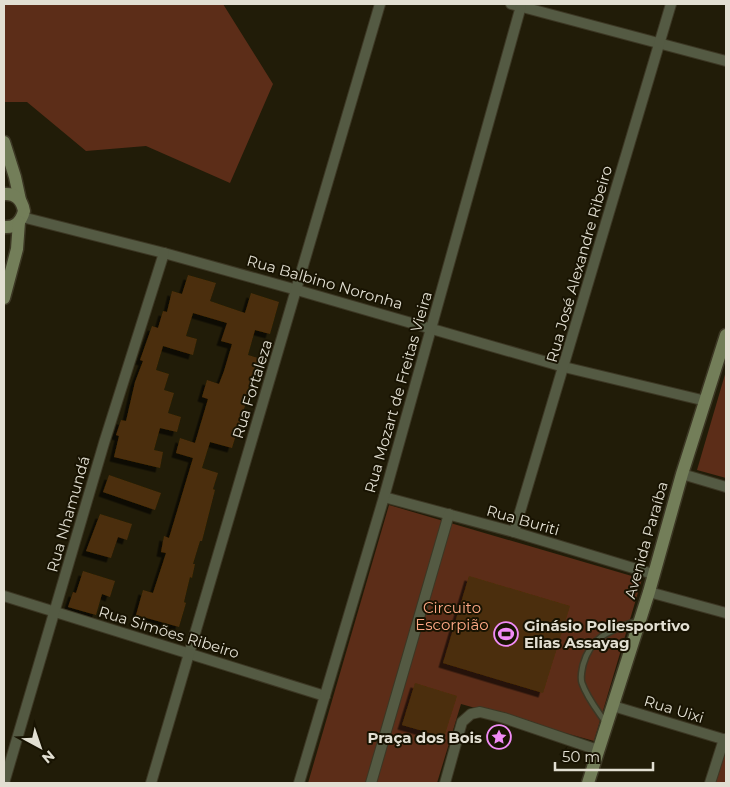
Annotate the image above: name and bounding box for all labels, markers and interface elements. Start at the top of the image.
street label: Rua José Alexandre Ribeiro [542,163,616,365]
street label: Rua Balbino Noronha [245,251,405,313]
street label: Rua Mozart de Freitas Vieira [360,289,436,495]
street label: Rua Fortaleza [228,337,276,441]
street label: Rua Nhamundá [42,454,94,574]
street label: Avenida Paraíba [620,479,672,601]
street label: Rua Buriti [484,501,562,539]
park label: Circuito Escorpião [415,598,489,634]
street label: Rua Simões Ribeiro [96,602,242,662]
place label: Ginásio Poliesportivo Elias Assayag [524,616,690,652]
sports icon: Ginásio Poliesportivo Elias Assayag [493,621,519,647]
street label: Rua Uixi [642,691,706,727]
north arrow [15,722,65,772]
place icon: Praça dos Bois [486,724,512,750]
place label: Praça dos Bois [367,728,482,747]
scale bar [555,740,652,772]
text: N [38,746,58,767]
text: 50 m [562,747,600,766]

